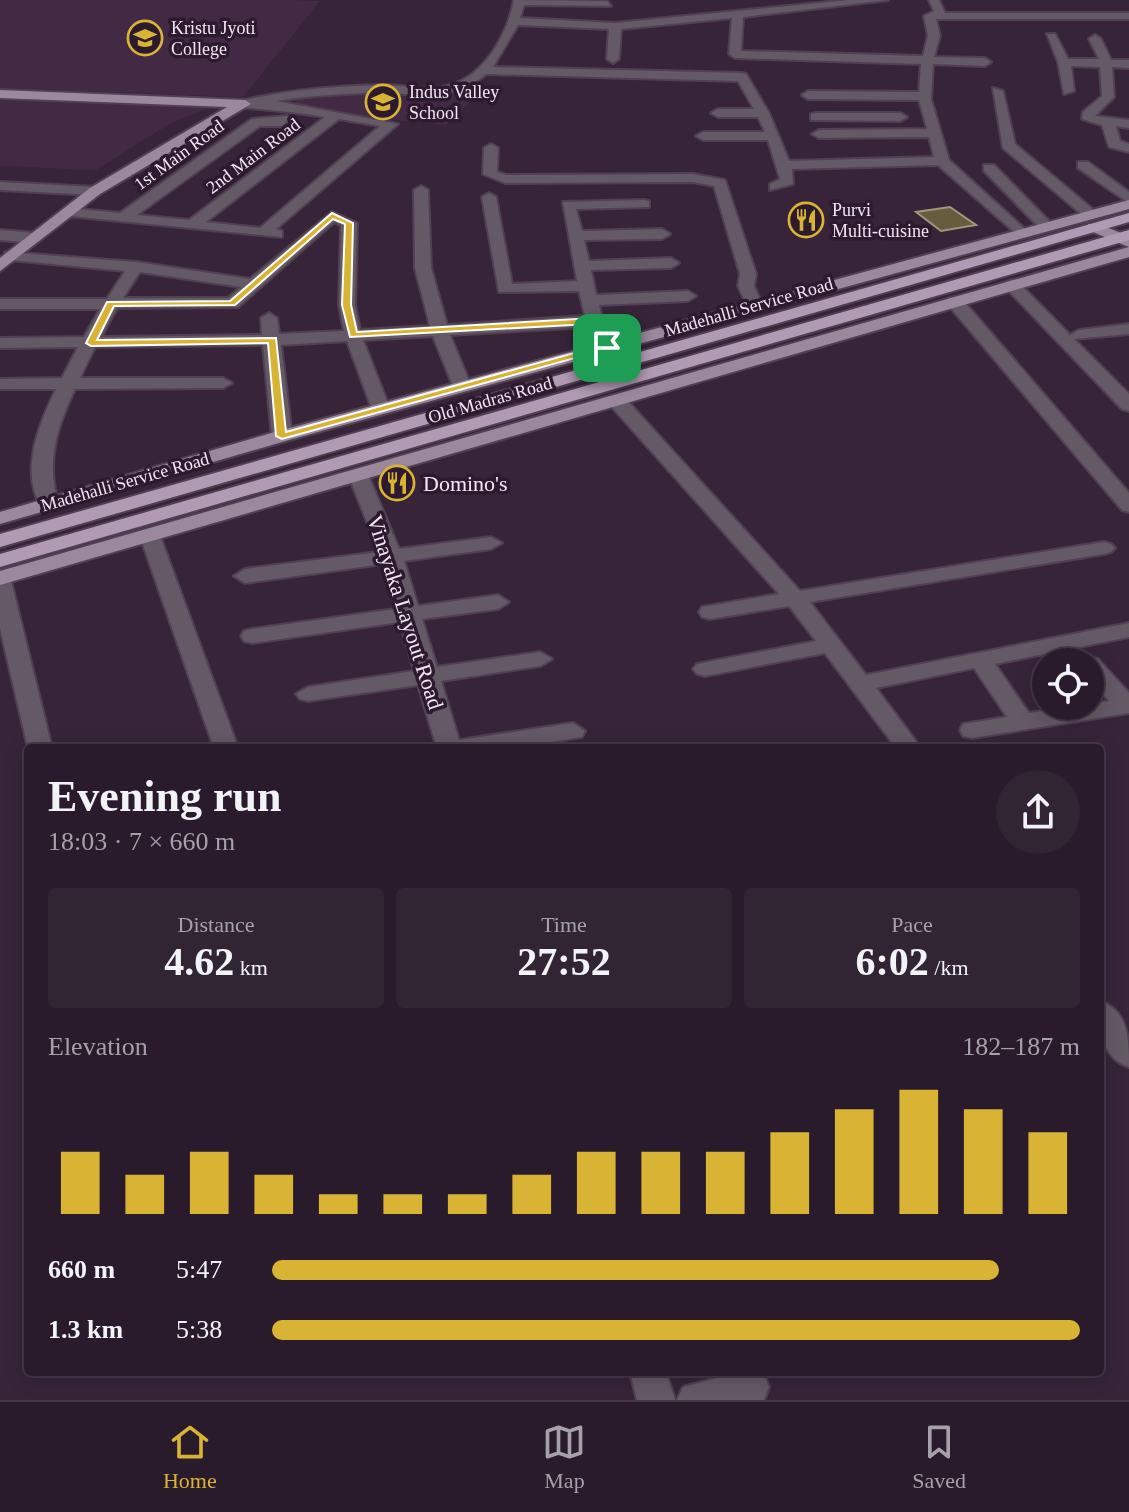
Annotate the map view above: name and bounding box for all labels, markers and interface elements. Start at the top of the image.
place label: Kristu Jyoti College [171,18,256,59]
school or university icon: Kristu Jyoti College [126,19,164,57]
place label: Indus Valley School [409,82,499,123]
school or university icon: Indus Valley School [364,83,402,121]
street label: 2nd Main Road [202,114,304,198]
street label: 1st Main Road [130,116,228,194]
place label: Purvi Multi-cuisine [832,200,929,241]
restaurant icon: Purvi Multi-cuisine [787,201,825,239]
street label: Madehalli Service Road [663,273,835,341]
pin [573,314,641,382]
icon: arrive [585,326,629,370]
street label: Old Madras Road [426,373,554,427]
street label: Madehalli Service Road [39,448,211,516]
restaurant icon: Domino's [378,464,416,502]
place label: Domino's [423,471,508,496]
street label: Vinayaka Layout Road [362,512,449,712]
map controls [1032,648,1104,720]
button: locate [1032,648,1104,720]
button: share [996,770,1080,854]
text: Evening run [48,772,282,821]
text: 18:03 · 7 × 660 m [48,827,235,856]
text: Distance [178,912,254,937]
text: Time [541,912,587,937]
text: Pace [891,912,933,937]
text: 4.62 [164,939,234,984]
text: 27:52 [517,939,611,984]
text: 6:02 [855,939,929,984]
text: km [234,955,268,980]
text: /km [929,955,969,980]
text: Elevation [48,1032,148,1061]
text: 182–187 m [962,1032,1080,1061]
text: 660 m [48,1255,115,1284]
text: 5:47 [176,1255,222,1284]
text: 1.3 km [48,1315,123,1344]
text: 5:38 [176,1315,222,1344]
tab: Home [163,1420,217,1494]
tab: Map [542,1420,586,1494]
tab: Saved [912,1420,966,1494]

